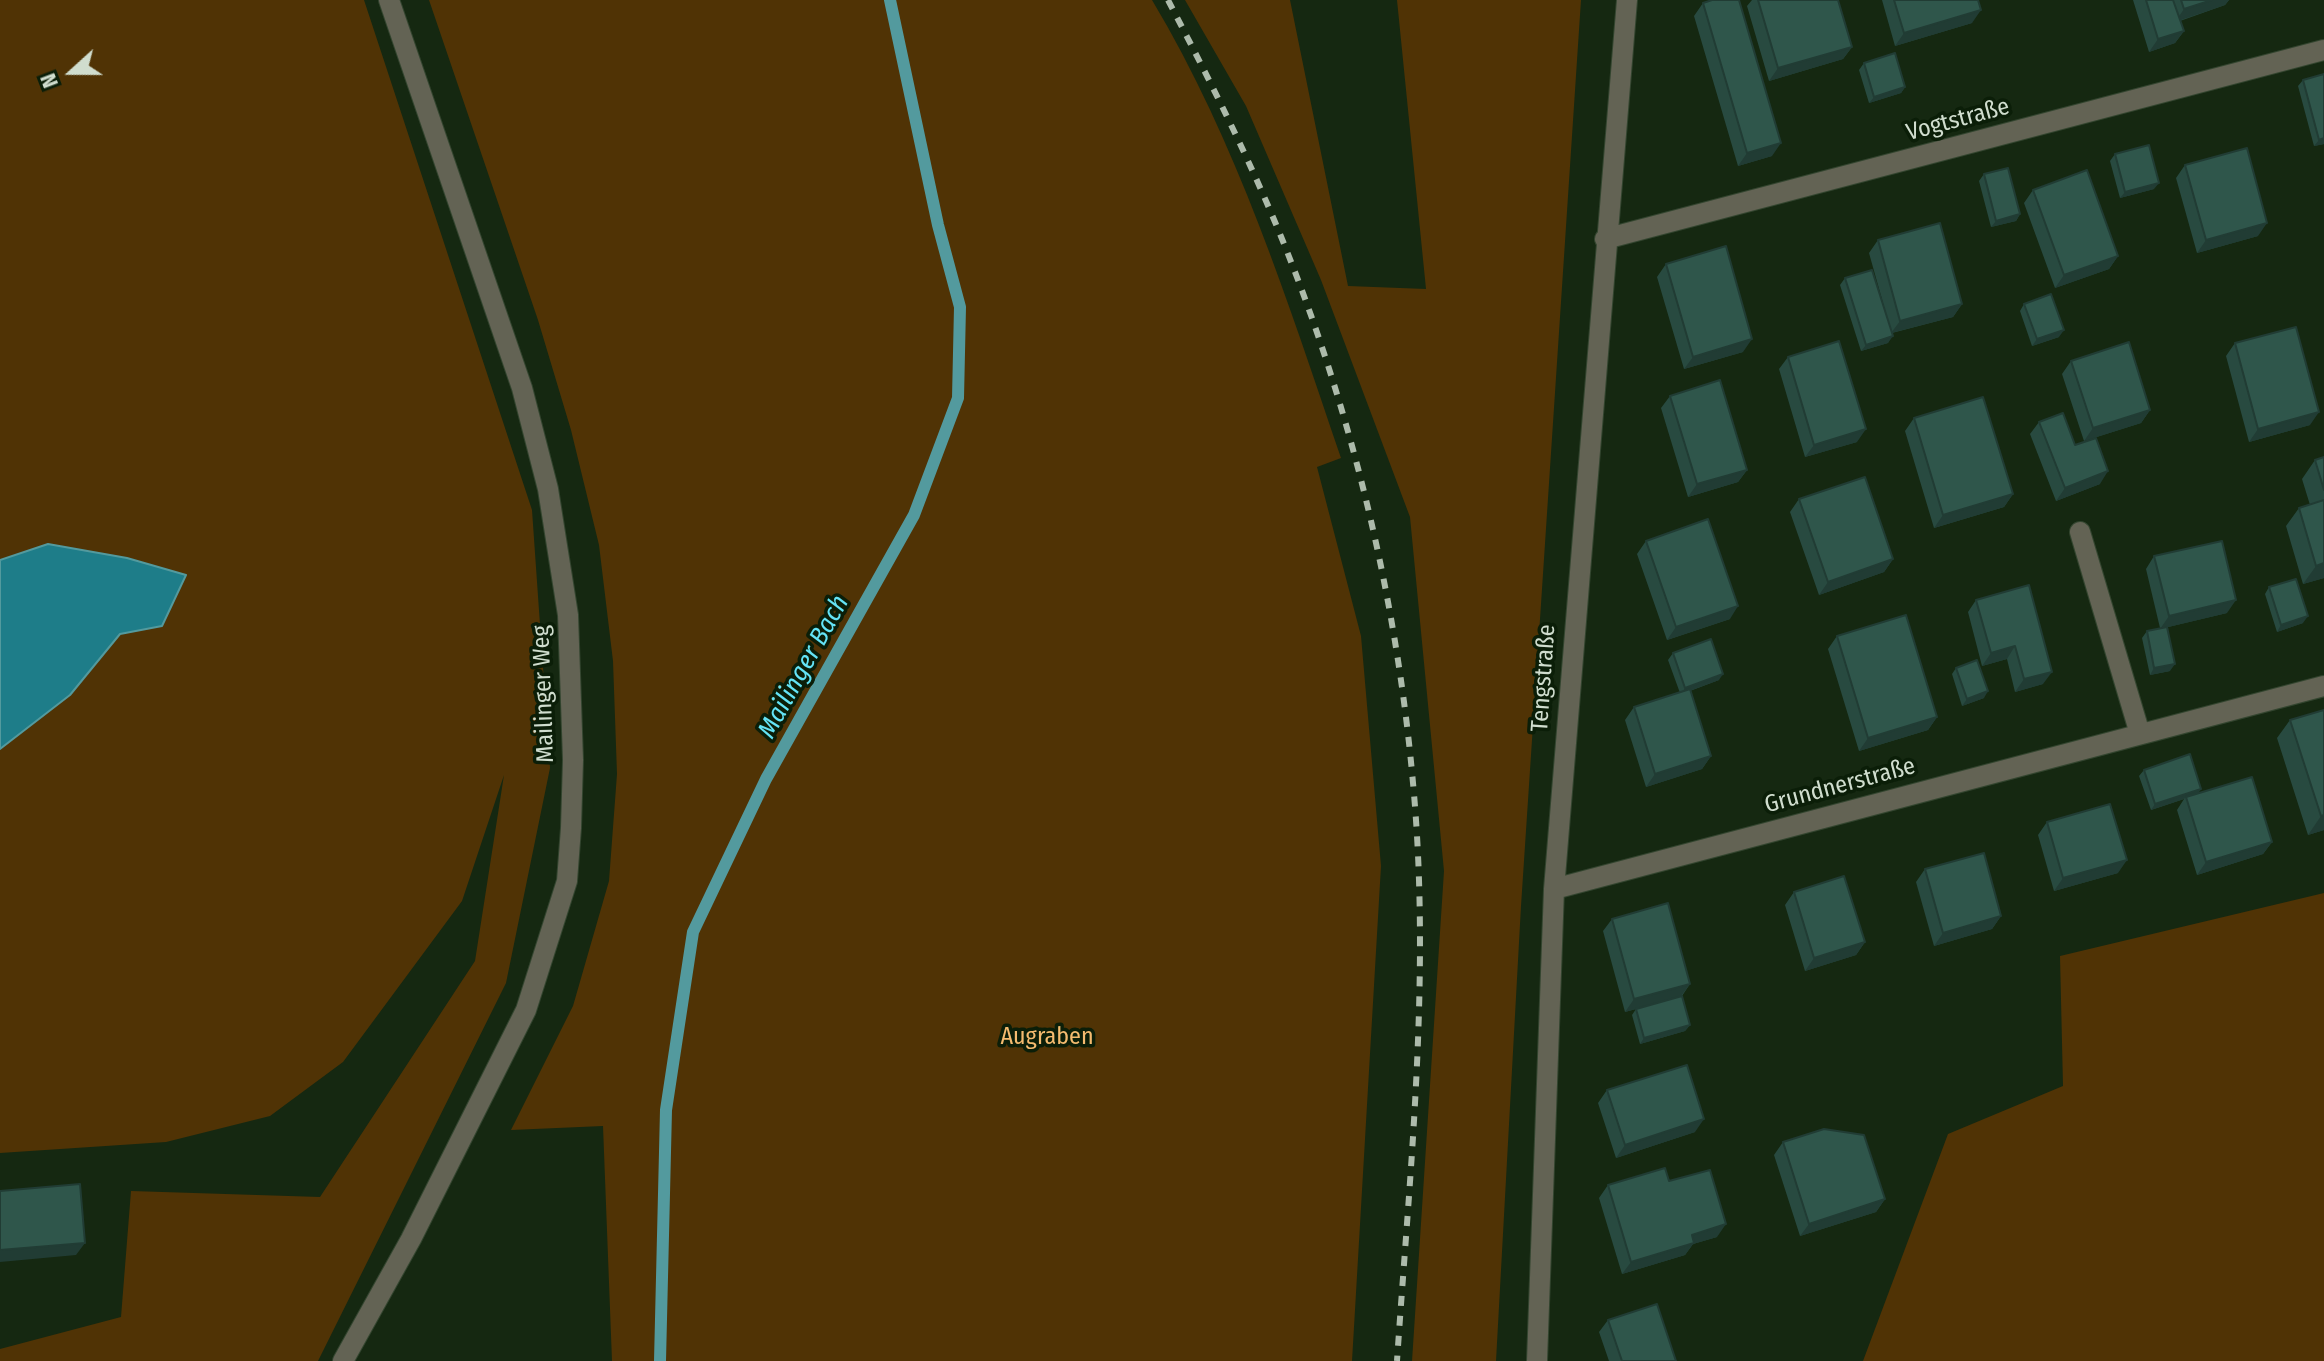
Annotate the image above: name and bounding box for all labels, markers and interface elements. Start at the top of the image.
north arrow [32,32,112,112]
text: N [34,70,64,92]
street label: Vogtstraße [1903,92,2013,148]
water label: Mailinger Bach [752,590,856,744]
street label: Tengstraße [1526,623,1562,733]
street label: Mailinger Weg [527,625,561,763]
street label: Grundnerstraße [1761,752,1919,820]
park label: Augraben [1000,1023,1094,1051]

